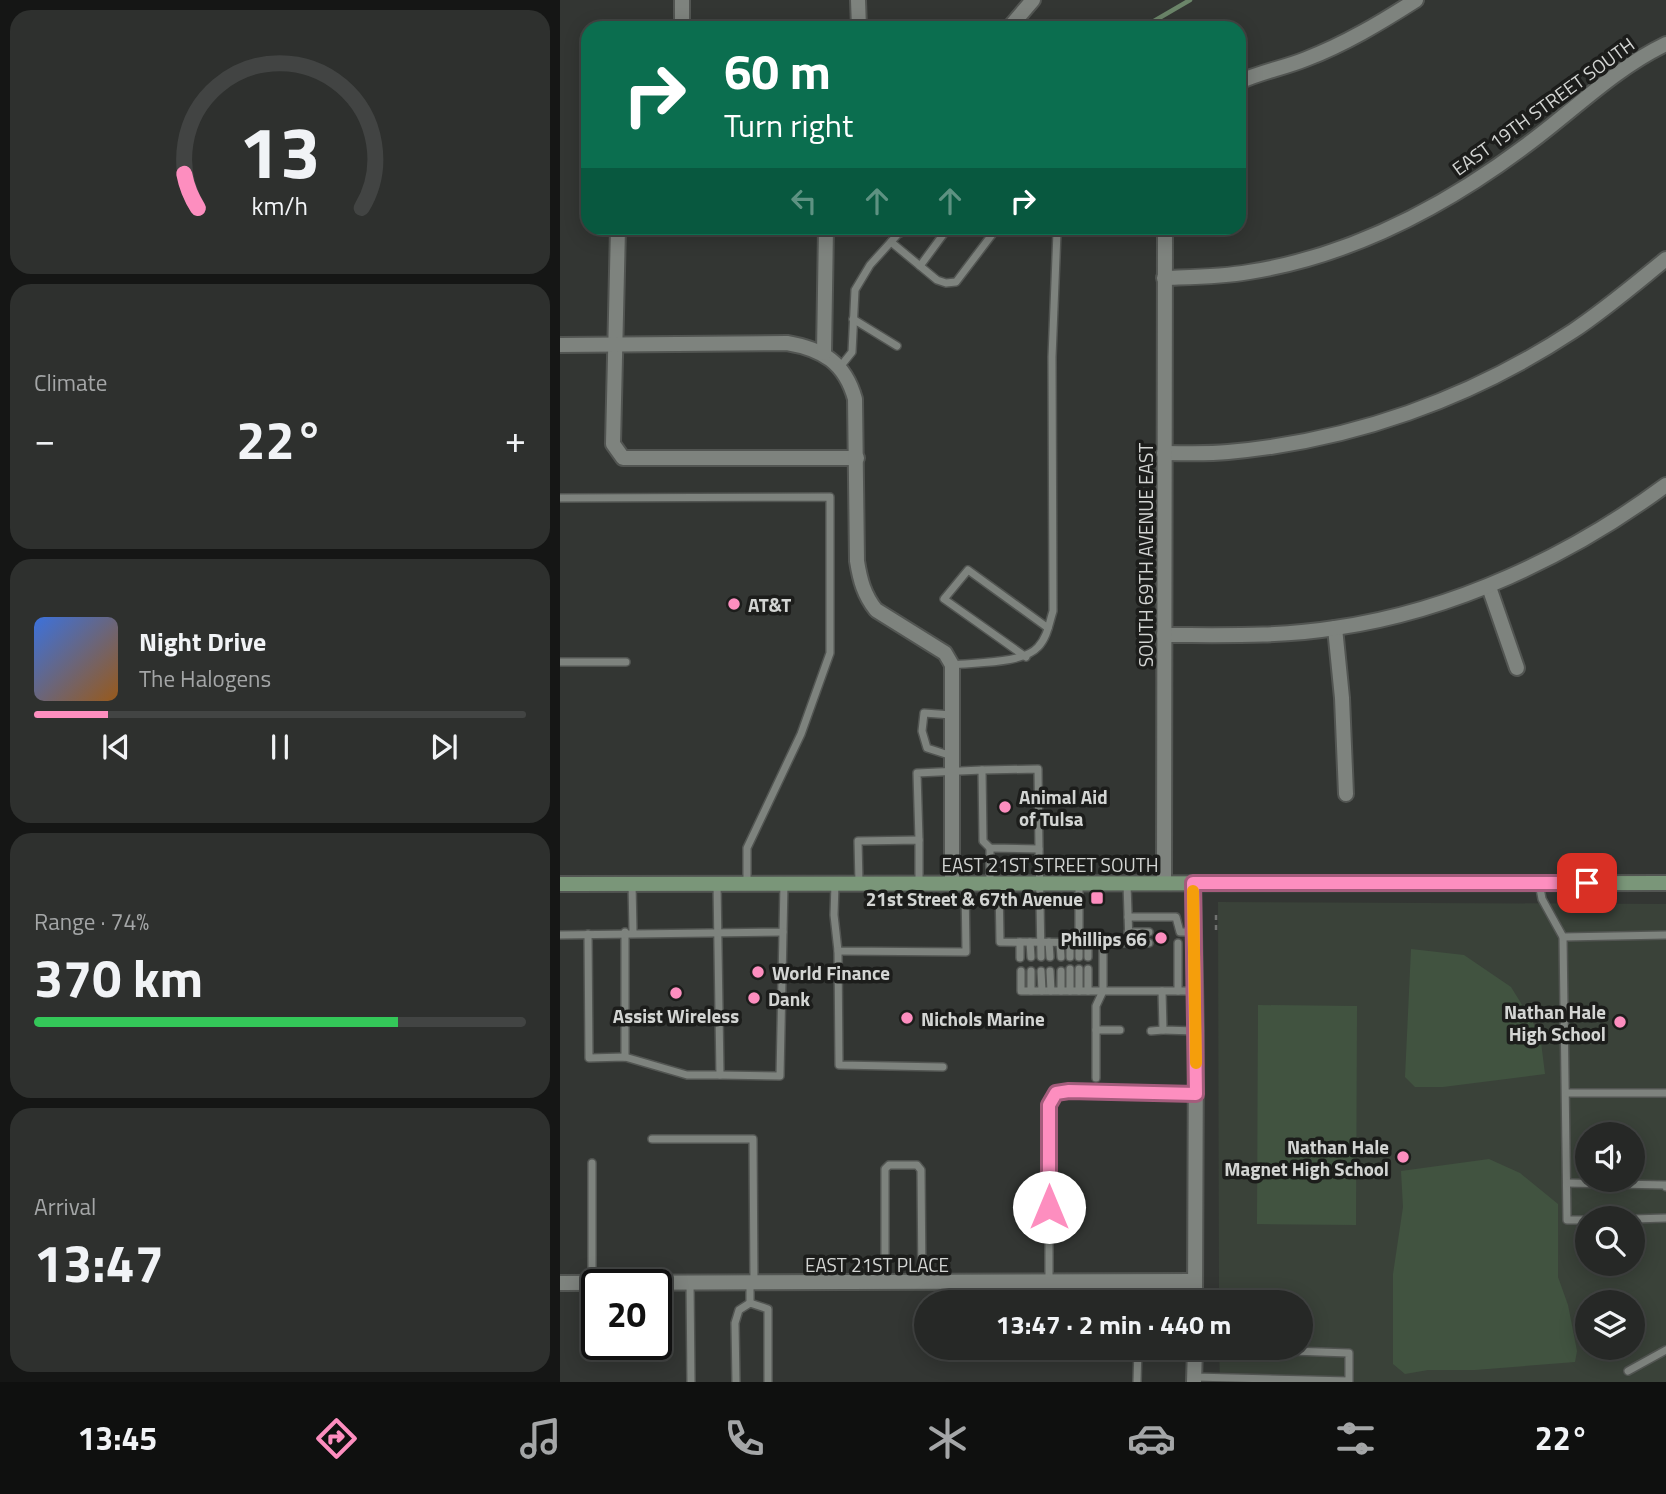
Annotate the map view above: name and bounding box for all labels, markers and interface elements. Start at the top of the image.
street label: EAST 19TH STREET SOUTH [1446,30,1640,182]
text: 60 m [724,33,831,108]
icon: right [609,49,700,140]
text: 13 [239,97,321,207]
text: Turn right [724,101,853,149]
icon: left [785,182,823,220]
icon: ahead [858,182,896,220]
icon: ahead [931,182,969,220]
icon: right [1004,182,1042,220]
text: km/h [252,187,308,225]
text: Climate [34,365,107,400]
text: 22° [236,400,324,479]
text: − [34,410,55,468]
text: + [505,410,526,468]
street label: SOUTH 69TH AVENUE EAST [1131,443,1160,667]
place label: AT&T [748,590,791,619]
marker: AT&T [726,596,742,612]
text: Night Drive [139,622,266,661]
text: The Halogens [139,661,271,696]
icon: previous [97,728,135,766]
icon: pause [261,728,299,766]
icon: next [425,728,463,766]
place label: Animal Aid of Tulsa [1019,782,1108,833]
marker: Animal Aid of Tulsa [997,799,1013,815]
street label: EAST 21ST STREET SOUTH [942,850,1159,879]
pin [1557,853,1617,913]
icon: arrive [1568,864,1606,902]
place label: 21st Street & 67th Avenue [866,884,1083,913]
marker: 21st Street & 67th Avenue [1089,890,1105,906]
text: Range · 74% [34,904,149,939]
place label: Phillips 66 [1060,924,1147,953]
marker: Phillips 66 [1153,930,1169,946]
text: 370 km [34,938,203,1017]
place label: World Finance [772,958,890,987]
marker: World Finance [750,964,766,980]
place label: Dank [768,984,810,1013]
marker: Assist Wireless [668,985,684,1001]
marker: Dank [746,990,762,1006]
place label: Nathan Hale High School [1504,997,1606,1048]
place label: Assist Wireless [613,1001,739,1030]
place label: Nichols Marine [921,1004,1045,1033]
marker: Nichols Marine [899,1010,915,1026]
marker: Nathan Hale High School [1612,1014,1628,1030]
map controls [1575,1122,1645,1360]
button: sound [1575,1122,1645,1192]
place label: Nathan Hale Magnet High School [1224,1132,1389,1183]
marker: Nathan Hale Magnet High School [1395,1149,1411,1165]
position arrow [1012,1170,1086,1244]
text: Arrival [34,1189,96,1224]
button: search [1575,1206,1645,1276]
text: 13:47 [34,1223,164,1302]
street label: EAST 21ST PLACE [805,1250,949,1279]
speed limit sign: 20 [581,1269,672,1360]
button: layers [1575,1290,1645,1360]
text: 13:47 · 2 min · 440 m [996,1305,1231,1344]
text: 13:45 [77,1414,157,1462]
icon: directions [312,1414,361,1463]
icon: music [516,1414,565,1463]
icon: phone [720,1414,769,1463]
icon: climate [923,1414,972,1463]
icon: car [1127,1414,1176,1463]
icon: filters [1331,1414,1380,1463]
text: 22° [1535,1414,1589,1462]

